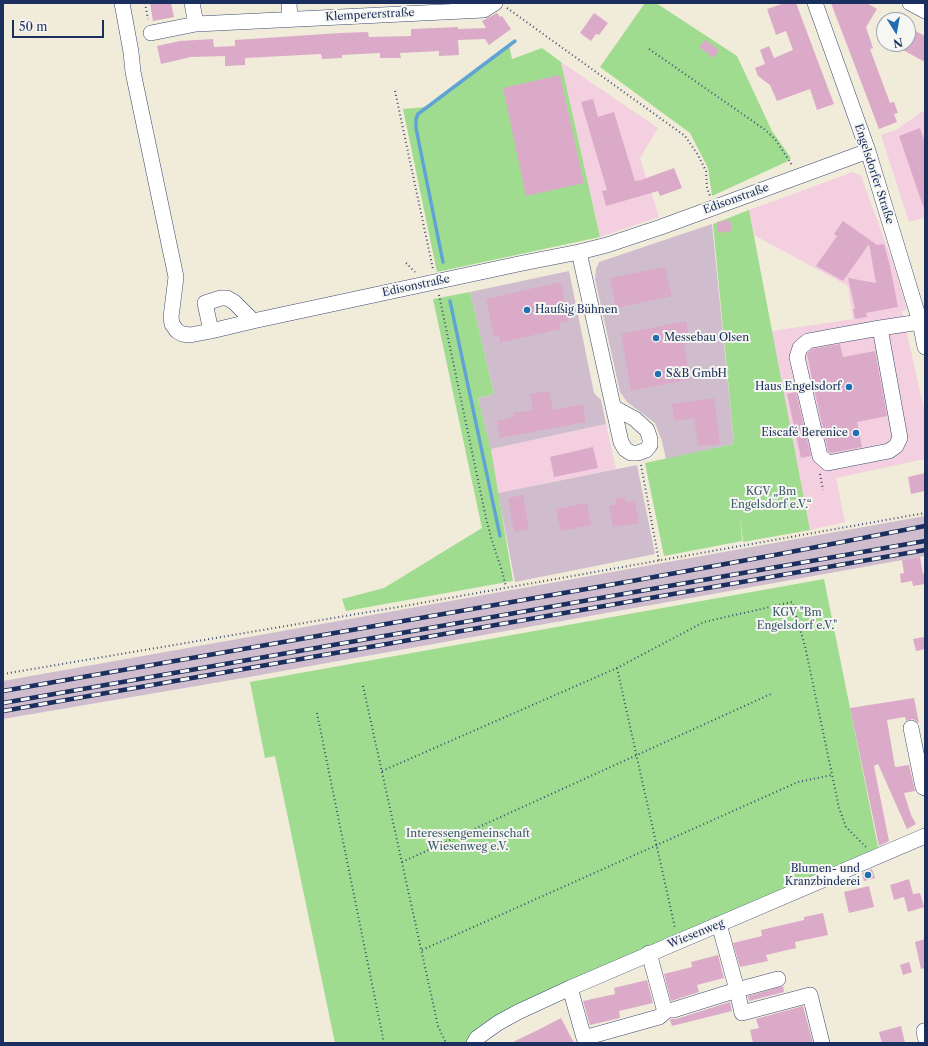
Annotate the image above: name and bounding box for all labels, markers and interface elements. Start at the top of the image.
street label: Klempererstraße [325,6,415,24]
scale bar [14,12,106,38]
north arrow [876,12,916,52]
text: 50 m [19,19,48,34]
text: N [892,35,904,51]
street label: Engelsdorfer Straße [852,122,896,226]
street label: Edisonstraße [701,181,771,217]
street label: Edisonstraße [381,272,451,300]
place label: Haußig Bühnen [535,303,618,317]
marker: Haußig Bühnen [522,305,532,315]
place label: Messebau Olsen [664,331,749,345]
marker: Messebau Olsen [651,333,661,343]
place label: S&B GmbH [666,367,727,381]
marker: S&B GmbH [653,369,663,379]
place label: Haus Engelsdorf [755,380,841,394]
marker: Haus Engelsdorf [844,382,854,392]
place label: Eiscafé Berenice [761,426,848,440]
marker: Eiscafé Berenice [851,428,861,438]
park label: KGV „Bm Engelsdorf e.V.“ [730,485,812,511]
park label: KGV "Bm Engelsdorf e.V." [757,606,837,632]
park label: Interessengemeinschaft Wiesenweg e.V. [406,827,530,853]
place label: Blumen- und Kranzbinderei [785,862,860,888]
marker: Blumen- und Kranzbinderei [863,870,873,880]
street label: Wiesenweg [666,917,726,951]

